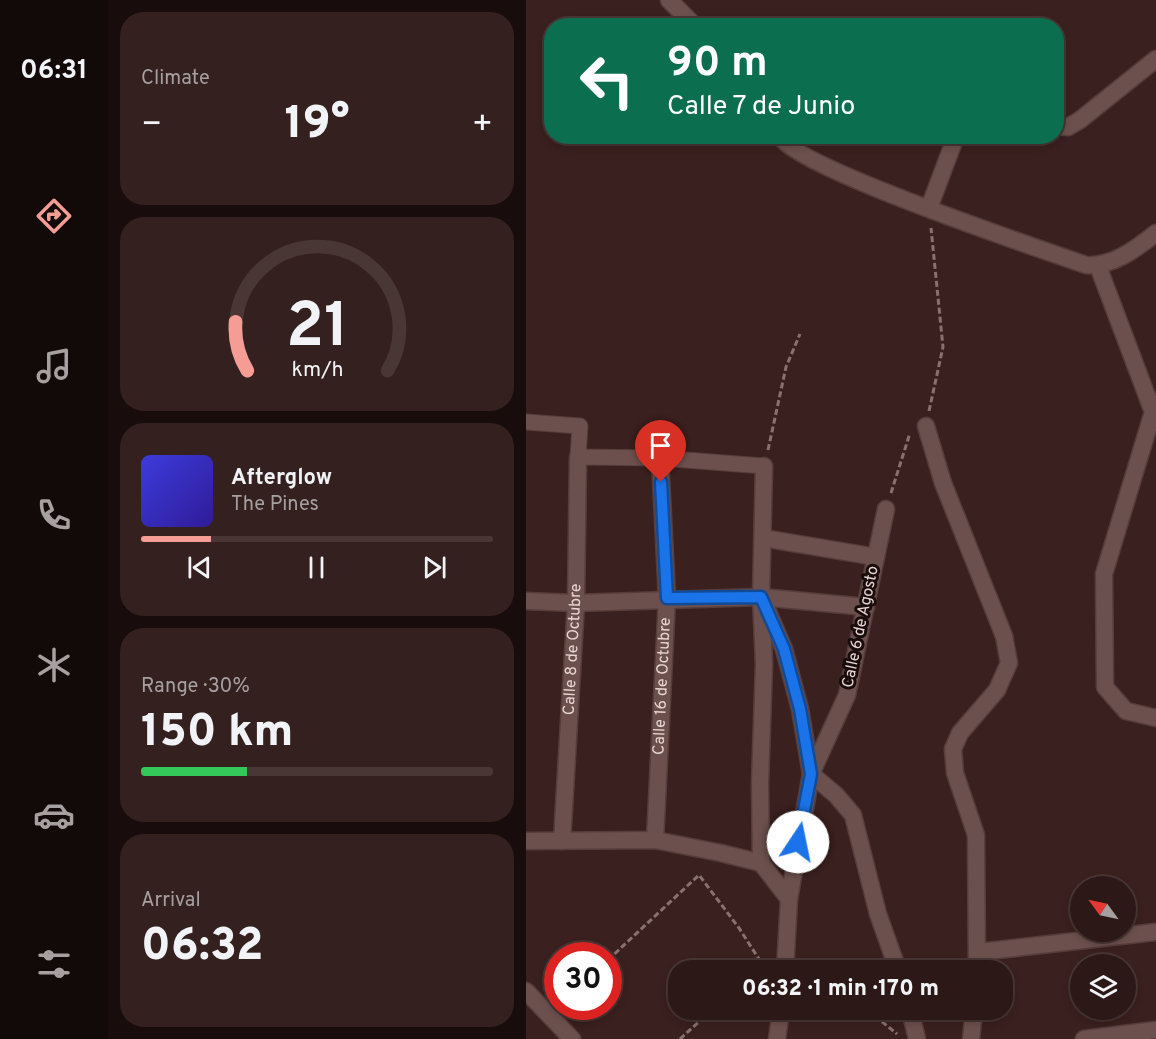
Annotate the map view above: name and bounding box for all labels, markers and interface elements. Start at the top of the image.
text: 90 m [667,38,768,91]
icon: left [568,42,646,120]
text: 06:31 [20,54,88,88]
text: Climate [141,66,210,92]
text: Calle 7 de Junio [667,90,855,124]
text: 19° [284,97,350,154]
text: − [141,105,162,147]
text: + [472,105,493,147]
icon: directions [33,195,75,237]
text: 21 [285,290,349,369]
icon: music [33,345,75,387]
text: km/h [291,358,343,385]
pin [635,420,686,482]
icon: arrive [644,429,677,462]
text: Afterglow [231,465,332,492]
text: The Pines [231,492,319,518]
icon: phone [33,494,75,536]
icon: previous [183,551,216,584]
icon: pause [300,551,333,584]
icon: next [418,551,451,584]
street label: Calle 6 de Agosto [838,564,884,690]
street label: Calle 8 de Octubre [559,583,586,716]
street label: Calle 16 de Octubre [649,617,676,755]
icon: climate [33,644,75,686]
text: Range · 30% [141,674,250,700]
text: 150 km [141,705,293,762]
icon: car [33,794,75,836]
position arrow [766,810,830,874]
north arrow [1070,876,1136,942]
map controls [1070,876,1136,1020]
text: Arrival [141,888,201,914]
text: 06:32 [141,919,264,976]
speed limit sign: 30 [544,942,622,1020]
icon: filters [33,943,75,985]
button: layers [1070,954,1136,1020]
text: 06:32 · 1 min · 170 m [742,976,939,1003]

